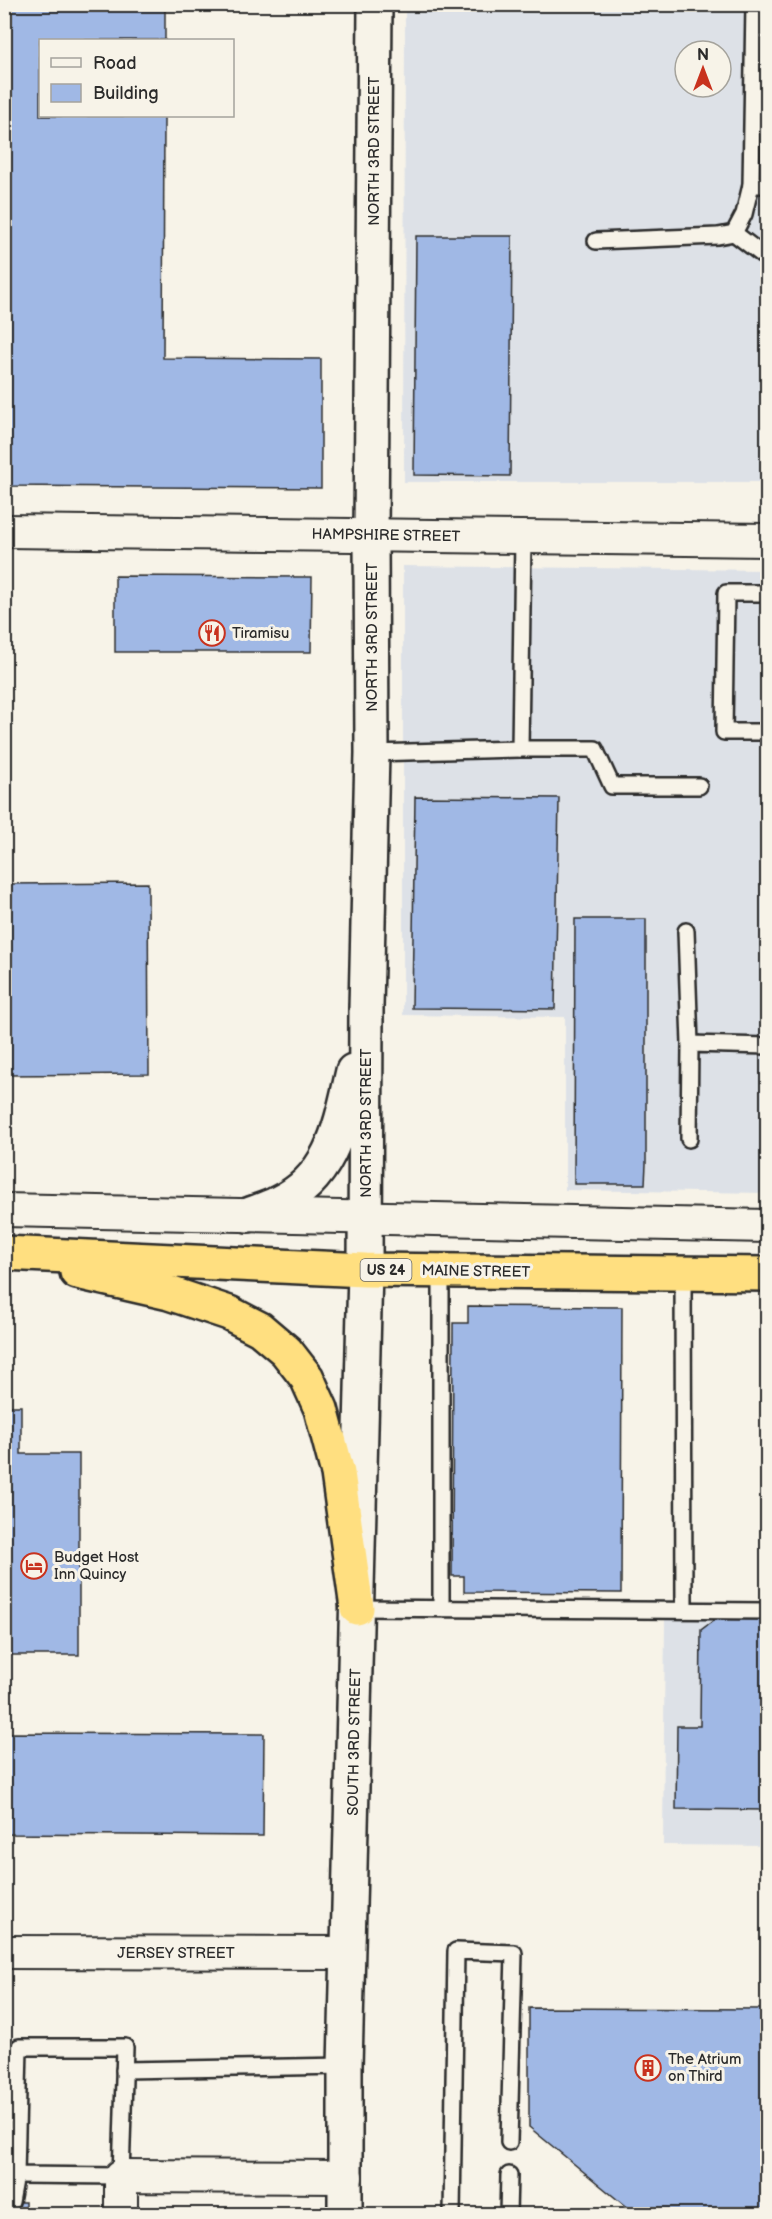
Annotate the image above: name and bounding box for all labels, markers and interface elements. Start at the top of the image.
legend [39,39,234,117]
north arrow [673,39,733,99]
text: N [697,46,709,65]
text: Road [93,53,137,74]
street label: NORTH 3RD STREET [365,76,384,226]
text: Building [93,83,159,104]
street label: HAMPSHIRE STREET [311,525,461,546]
street label: NORTH 3RD STREET [363,562,382,712]
restaurant icon: Tiramisu [197,618,227,648]
place label: Tiramisu [232,624,289,643]
street label: NORTH 3RD STREET [357,1048,376,1198]
road number: US 24 [360,1259,412,1281]
street label: MAINE STREET [421,1261,531,1282]
place label: Budget Host Inn Quincy [54,1548,139,1584]
hotel icon: Budget Host Inn Quincy [19,1551,49,1581]
street label: SOUTH 3RD STREET [344,1668,365,1816]
street label: JERSEY STREET [117,1944,235,1963]
place label: The Atrium on Third [668,2050,741,2086]
building icon: The Atrium on Third [633,2053,663,2083]

